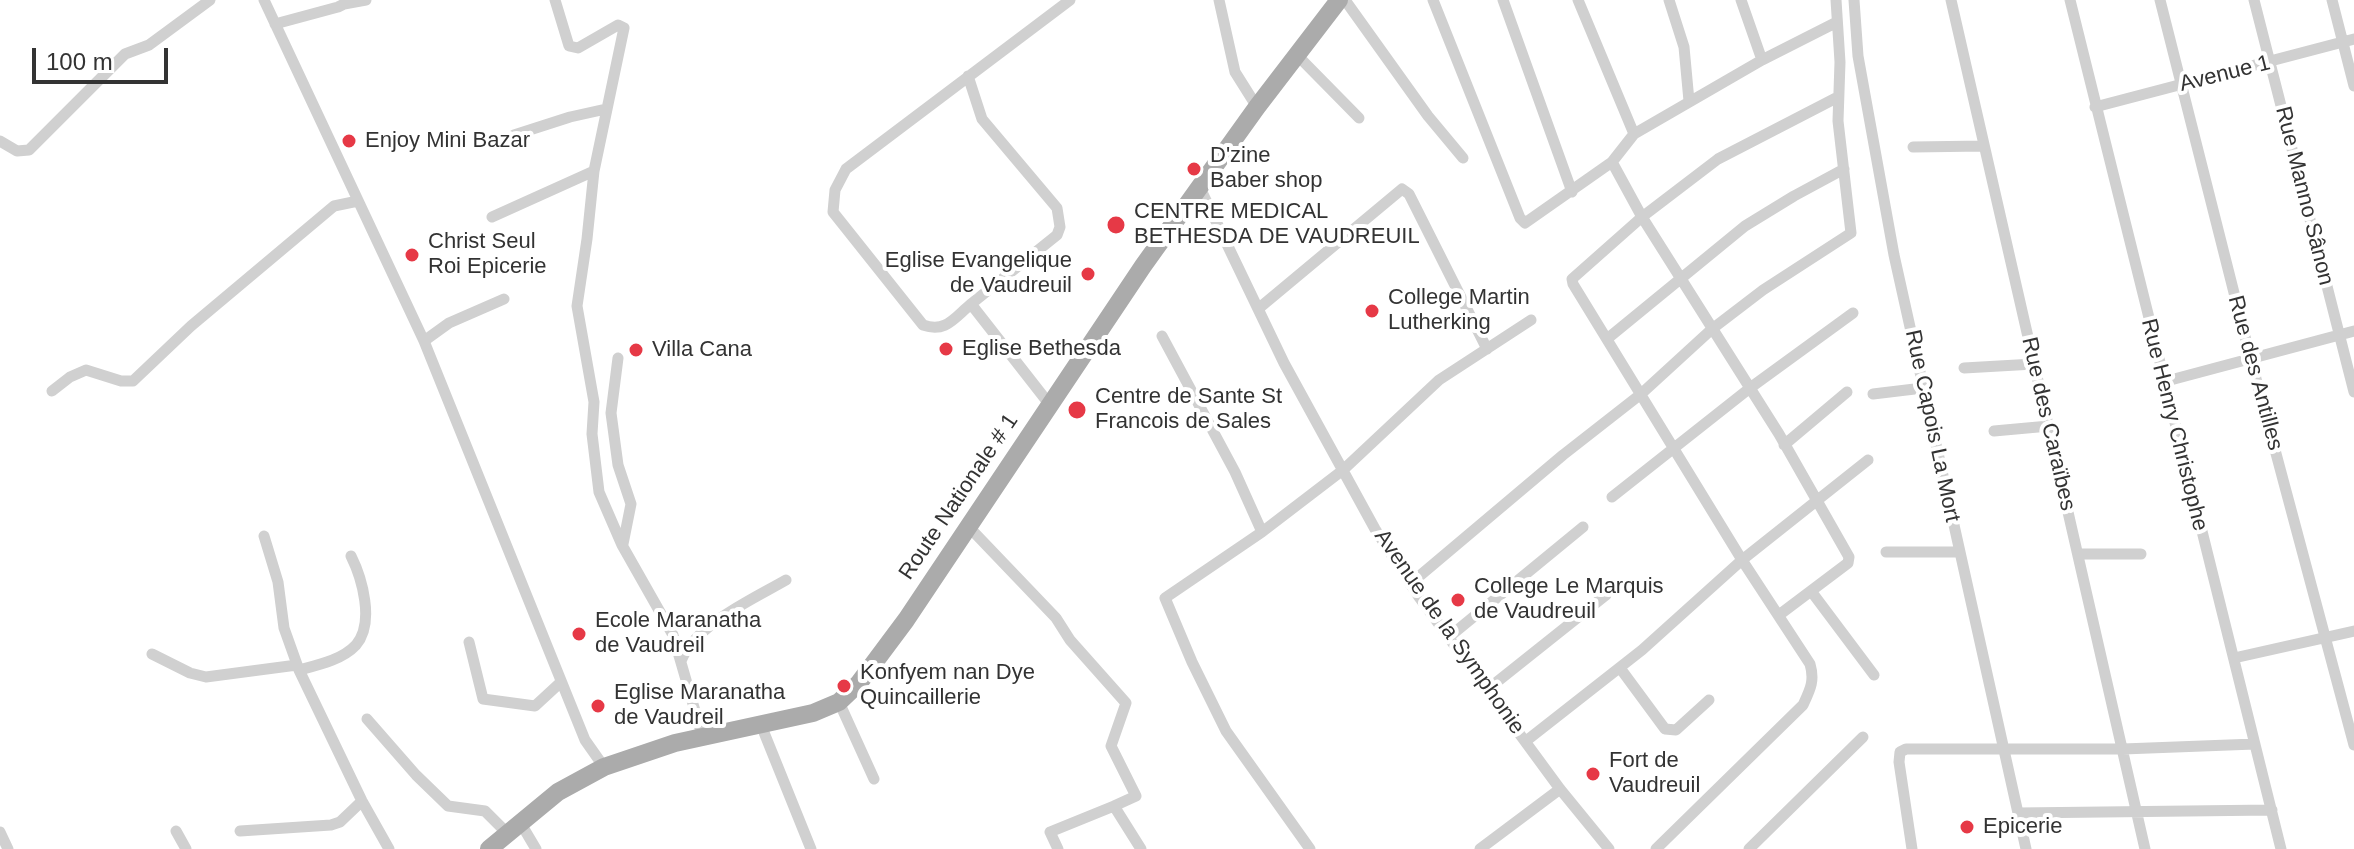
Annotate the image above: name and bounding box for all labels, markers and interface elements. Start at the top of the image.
scale bar [36,32,172,82]
text: 100 m [46,48,113,75]
street label: Avenue 1 [2177,50,2273,98]
street label: Rue Manno Sânon [2269,104,2339,288]
place label: Enjoy Mini Bazar [365,128,530,154]
marker: Enjoy Mini Bazar [340,132,358,150]
place label: D'zine Baber shop [1210,143,1323,194]
marker: D'zine Baber shop [1185,160,1203,178]
place label: CENTRE MEDICAL BETHESDA DE VAUDREUIL [1134,199,1420,250]
marker: CENTRE MEDICAL BETHESDA DE VAUDREUIL [1105,214,1127,236]
place label: Christ Seul Roi Epicerie [428,229,547,280]
marker: Christ Seul Roi Epicerie [403,246,421,264]
place label: Eglise Evangelique de Vaudreuil [885,248,1072,300]
marker: Eglise Evangelique de Vaudreuil [1079,265,1097,283]
place label: College Martin Lutherking [1388,285,1530,336]
street label: Rue des Antilles [2222,293,2288,453]
marker: College Martin Lutherking [1363,302,1381,320]
street label: Rue Henry Christophe [2135,316,2213,534]
street label: Rue Capois La Mort [1899,328,1965,524]
street label: Rue des Caraïbes [2015,335,2081,513]
place label: Eglise Bethesda [962,336,1121,362]
place label: Villa Cana [652,337,752,363]
marker: Eglise Bethesda [937,340,955,358]
marker: Villa Cana [627,341,645,359]
place label: Centre de Sante St Francois de Sales [1095,384,1282,436]
marker: Centre de Sante St Francois de Sales [1066,399,1088,421]
street label: Route Nationale # 1 [894,409,1024,585]
street label: Avenue de la Symphonie [1368,524,1530,740]
place label: College Le Marquis de Vaudreuil [1474,574,1664,626]
marker: College Le Marquis de Vaudreuil [1449,591,1467,609]
place label: Ecole Maranatha de Vaudreil [595,608,761,660]
marker: Ecole Maranatha de Vaudreil [570,625,588,643]
place label: Konfyem nan Dye Quincaillerie [860,660,1035,712]
marker: Konfyem nan Dye Quincaillerie [835,677,853,695]
place label: Eglise Maranatha de Vaudreil [614,680,785,732]
marker: Eglise Maranatha de Vaudreil [589,697,607,715]
place label: Fort de Vaudreuil [1609,748,1700,800]
marker: Fort de Vaudreuil [1584,765,1602,783]
place label: Epicerie [1983,814,2062,840]
marker: Epicerie [1958,818,1976,836]

